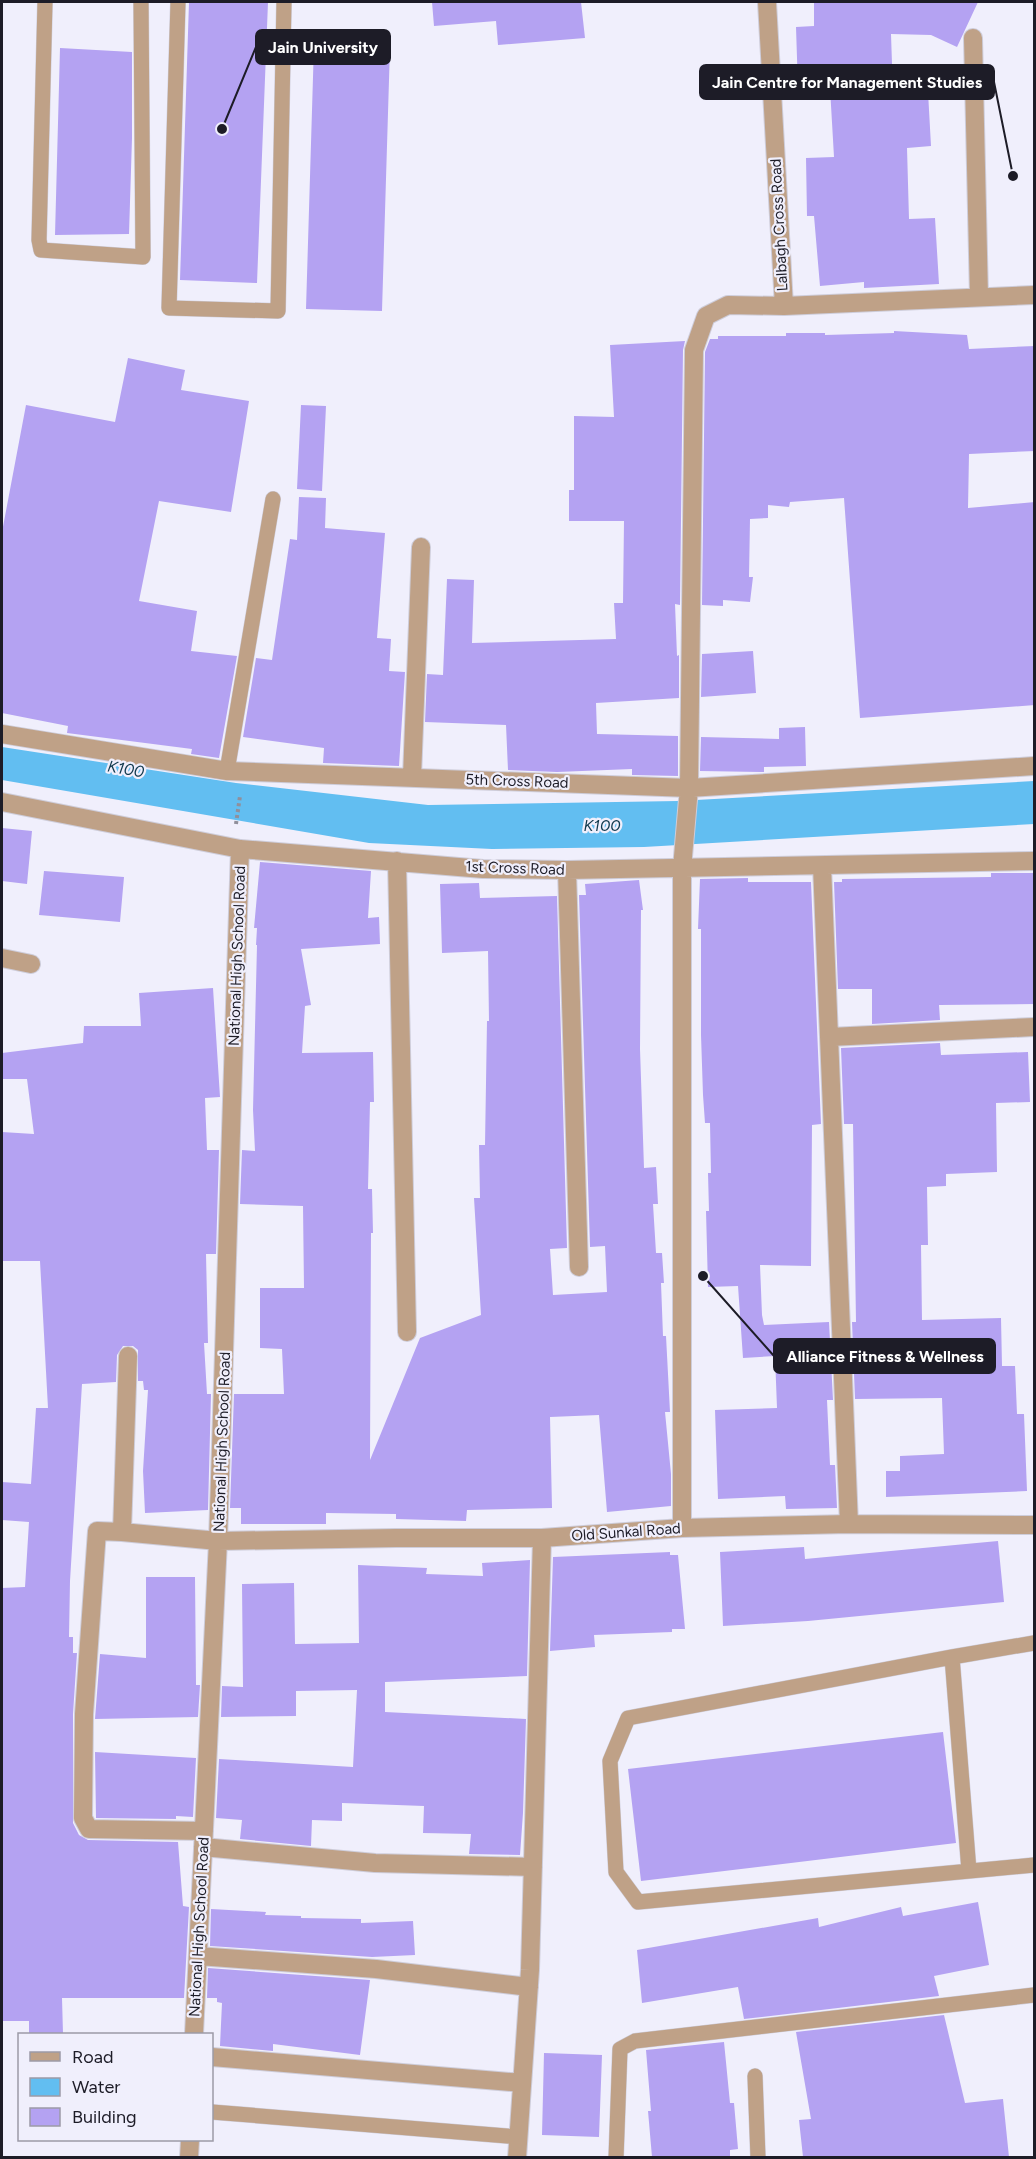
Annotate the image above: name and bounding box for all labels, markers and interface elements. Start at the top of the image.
callout: Jain University [256,30,390,64]
text: Jain University [268,38,379,57]
callout: Jain Centre for Management Studies [700,65,994,99]
text: Jain Centre for Management Studies [712,73,983,92]
street label: Lalbagh Cross Road [767,158,791,292]
water label: K100 [106,756,146,782]
street label: 5th Cross Road [465,770,569,792]
water label: K100 [584,816,620,835]
street label: 1st Cross Road [465,857,565,879]
street label: National High School Road [225,866,249,1046]
callout: Alliance Fitness & Wellness [774,1339,995,1373]
text: Alliance Fitness & Wellness [786,1347,984,1366]
street label: National High School Road [210,1352,234,1532]
street label: Old Sunkal Road [571,1519,681,1545]
street label: National High School Road [185,1836,213,2018]
legend [18,2033,213,2141]
text: Road [72,2046,113,2068]
text: Water [72,2076,120,2098]
text: Building [72,2106,137,2128]

